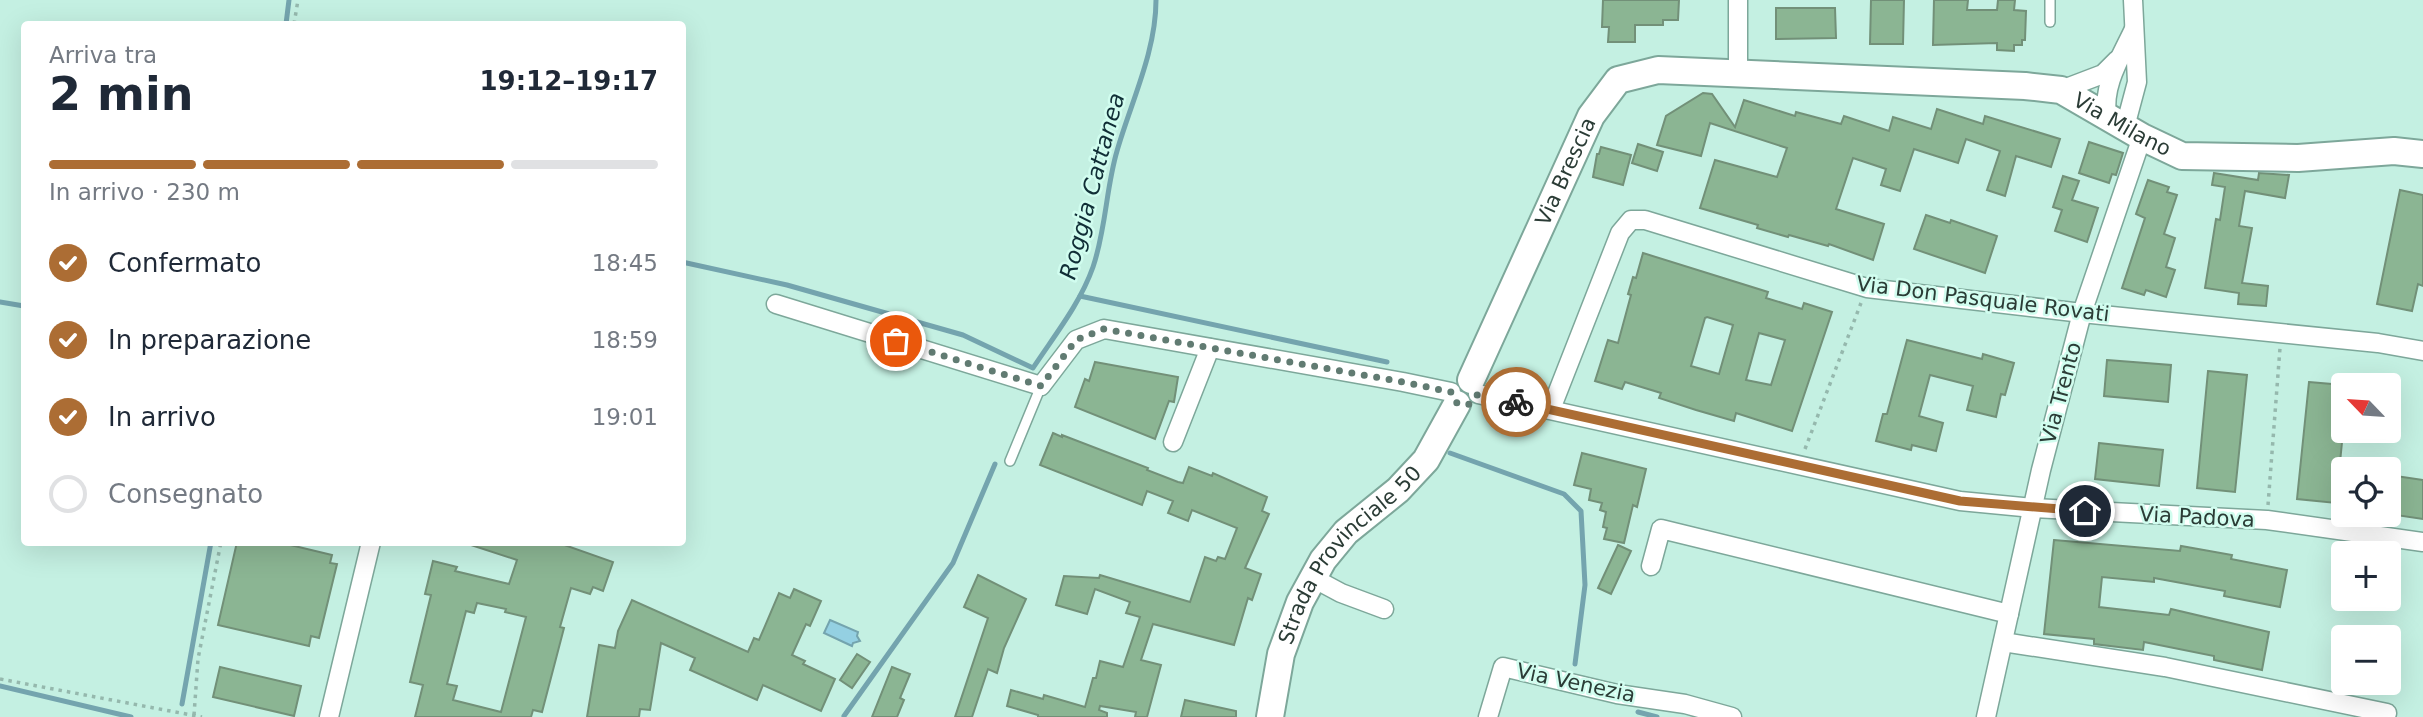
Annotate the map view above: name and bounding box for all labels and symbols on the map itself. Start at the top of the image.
street label: Via Milano [2069,88,2175,161]
water label: Roggia Cattanea [1055,90,1129,282]
street label: Via Brescia [1531,114,1601,229]
street label: Via Don Pasquale Rovati [1855,272,2111,326]
pin [866,311,926,371]
street label: Via Trento [2036,339,2086,447]
courier [1481,367,1551,437]
north arrow [2331,373,2401,443]
street label: Strada Provinciale 50 [1274,461,1426,647]
pin [2055,481,2115,541]
street label: Via Padova [2139,502,2255,532]
street label: Via Venezia [1514,659,1638,707]

